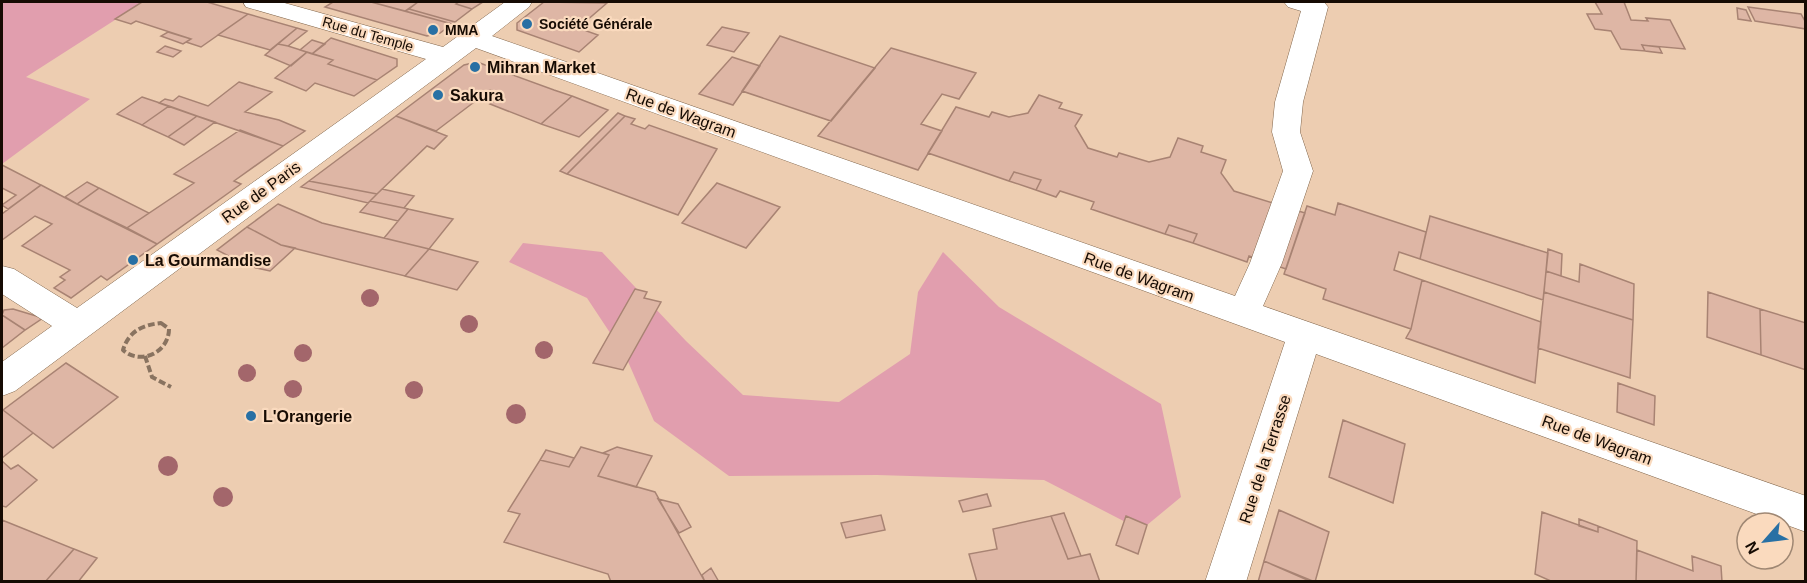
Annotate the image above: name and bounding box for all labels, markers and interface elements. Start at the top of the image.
street label: Rue du Temple [321,13,416,55]
place label: Société Générale [539,16,653,32]
marker: Société Générale [520,17,534,31]
place label: MMA [445,22,478,38]
marker: MMA [426,23,440,37]
place label: Mihran Market [487,59,596,76]
marker: Mihran Market [468,60,482,74]
street label: Rue de Wagram [624,85,738,141]
place label: Sakura [450,87,503,104]
marker: Sakura [431,88,445,102]
street label: Rue de Paris [219,158,303,226]
street label: Rue de Wagram [1082,249,1196,305]
place label: La Gourmandise [145,252,271,269]
marker: La Gourmandise [126,253,140,267]
street label: Rue de la Terrasse [1236,393,1294,525]
place label: L'Orangerie [263,408,352,425]
marker: L'Orangerie [244,409,258,423]
street label: Rue de Wagram [1540,412,1654,468]
north arrow [1735,511,1795,571]
text: N [1742,539,1762,557]

